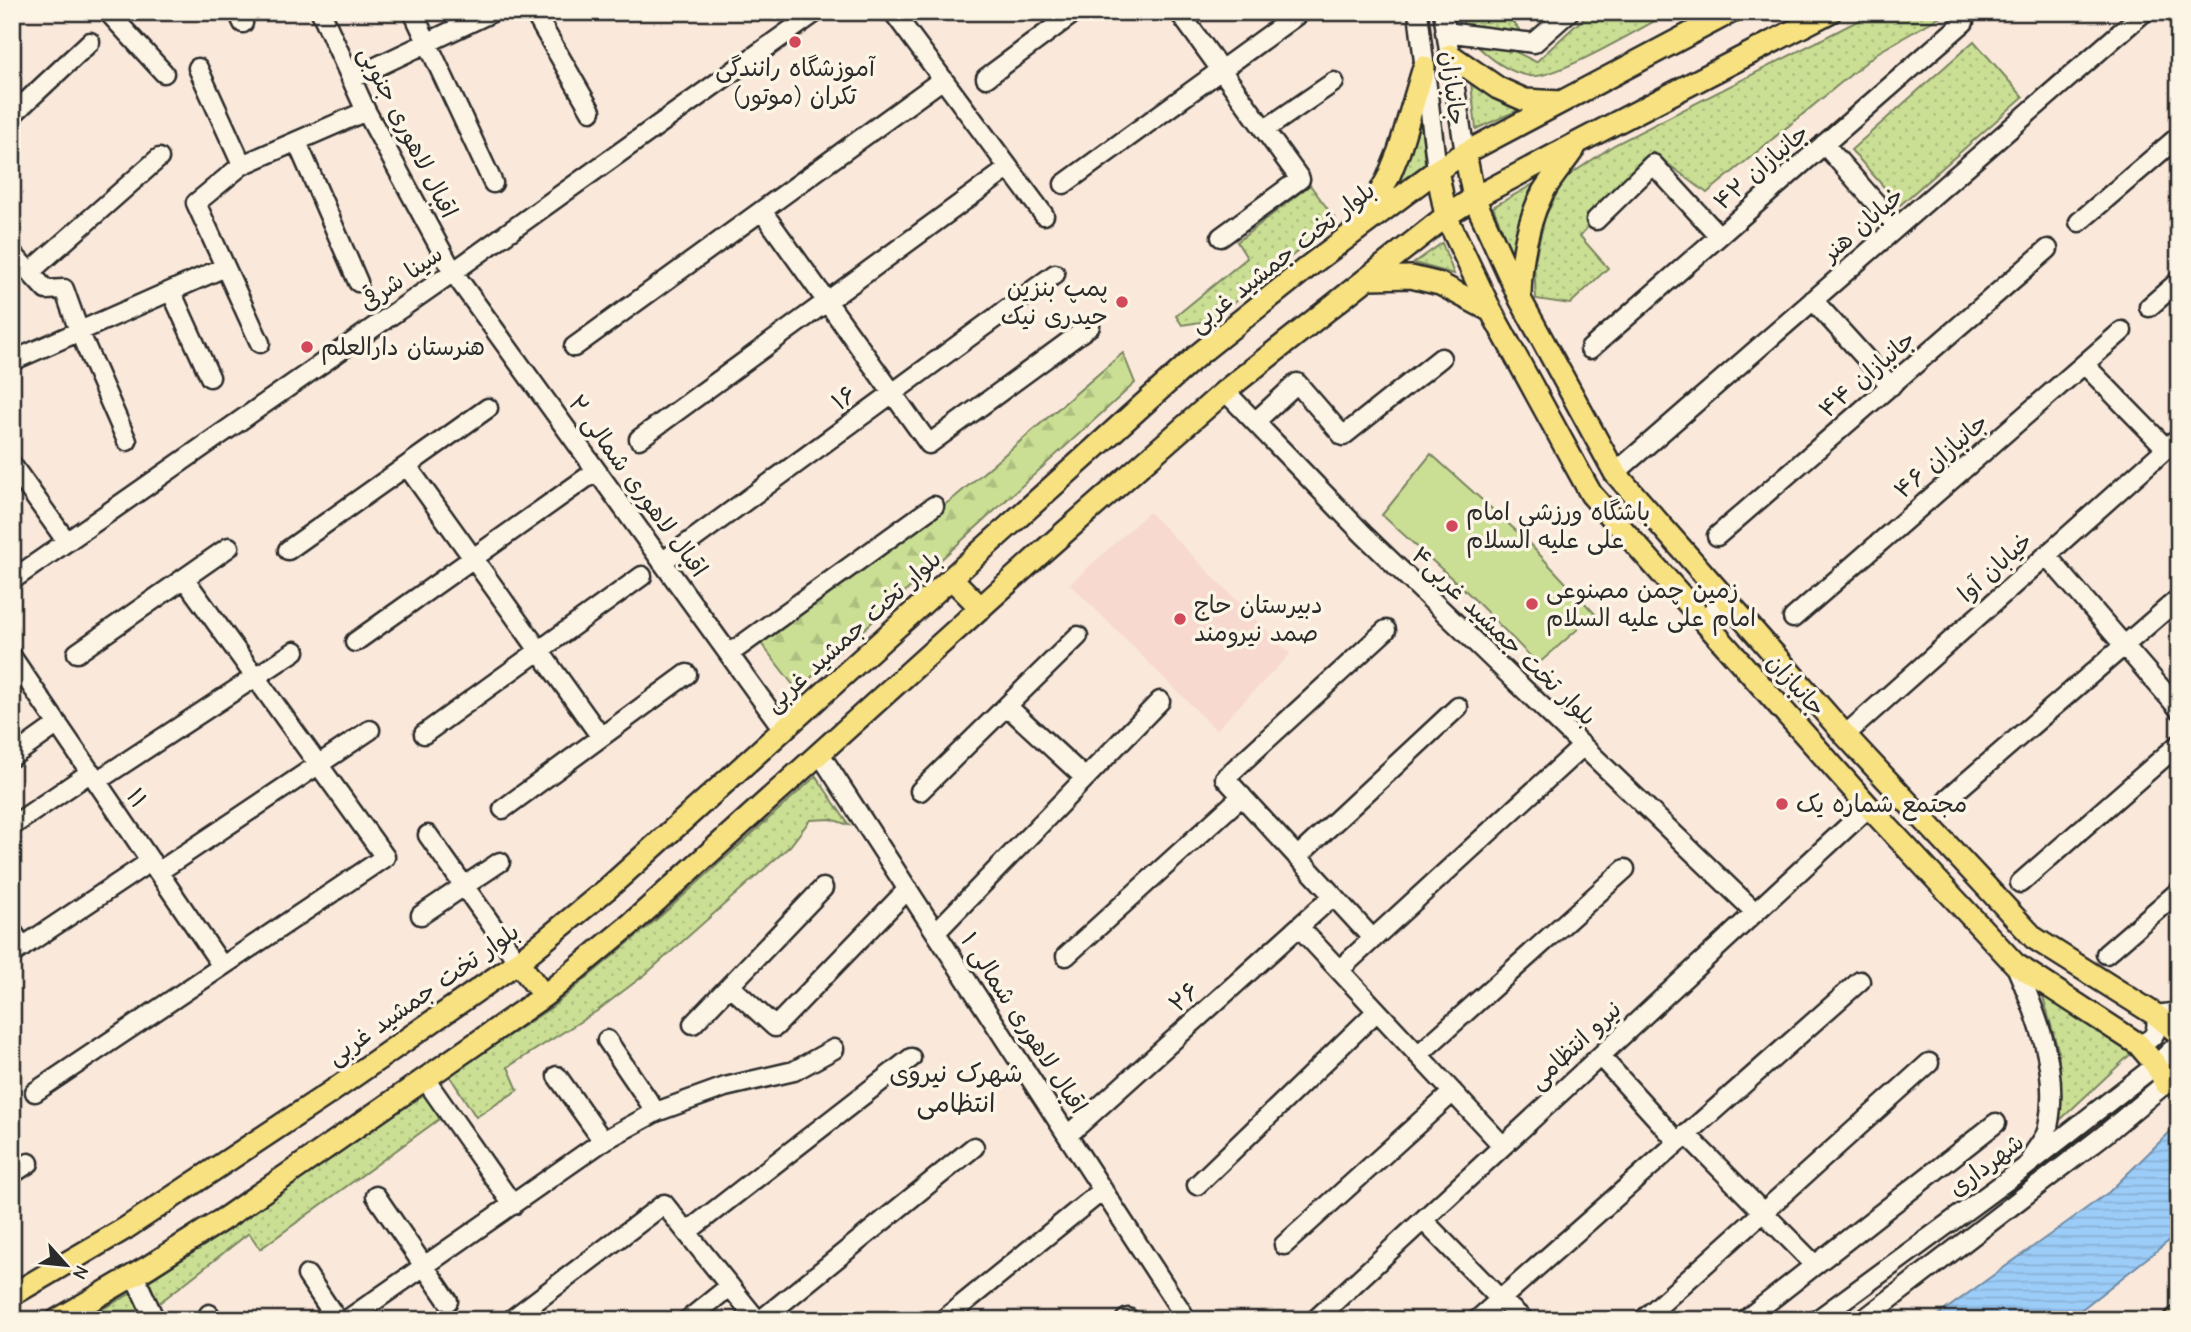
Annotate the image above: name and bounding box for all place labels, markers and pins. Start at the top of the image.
marker: آموزشگاه رانندگی تکران (موتور) [787,34,803,50]
place label: آموزشگاه رانندگی تکران (موتور) [715,54,876,111]
place label: پمپ بنزین حیدری نیک [1001,274,1108,330]
marker: پمپ بنزین حیدری نیک [1114,294,1130,310]
place label: هنرستان دارالعلم [321,333,485,365]
marker: هنرستان دارالعلم [299,339,315,355]
place label: باشگاه ورزشی امام علی علیه السلام [1466,498,1650,558]
marker: باشگاه ورزشی امام علی علیه السلام [1444,518,1460,534]
place label: زمین چمن مصنوعی امام علی علیه السلام [1546,576,1756,636]
place label: دبیرستان حاج صمد نیرومند [1194,591,1323,648]
marker: زمین چمن مصنوعی امام علی علیه السلام [1524,596,1540,612]
marker: دبیرستان حاج صمد نیرومند [1172,611,1188,627]
place label: مجتمع شماره یک [1796,790,1967,821]
marker: مجتمع شماره یک [1774,796,1790,812]

